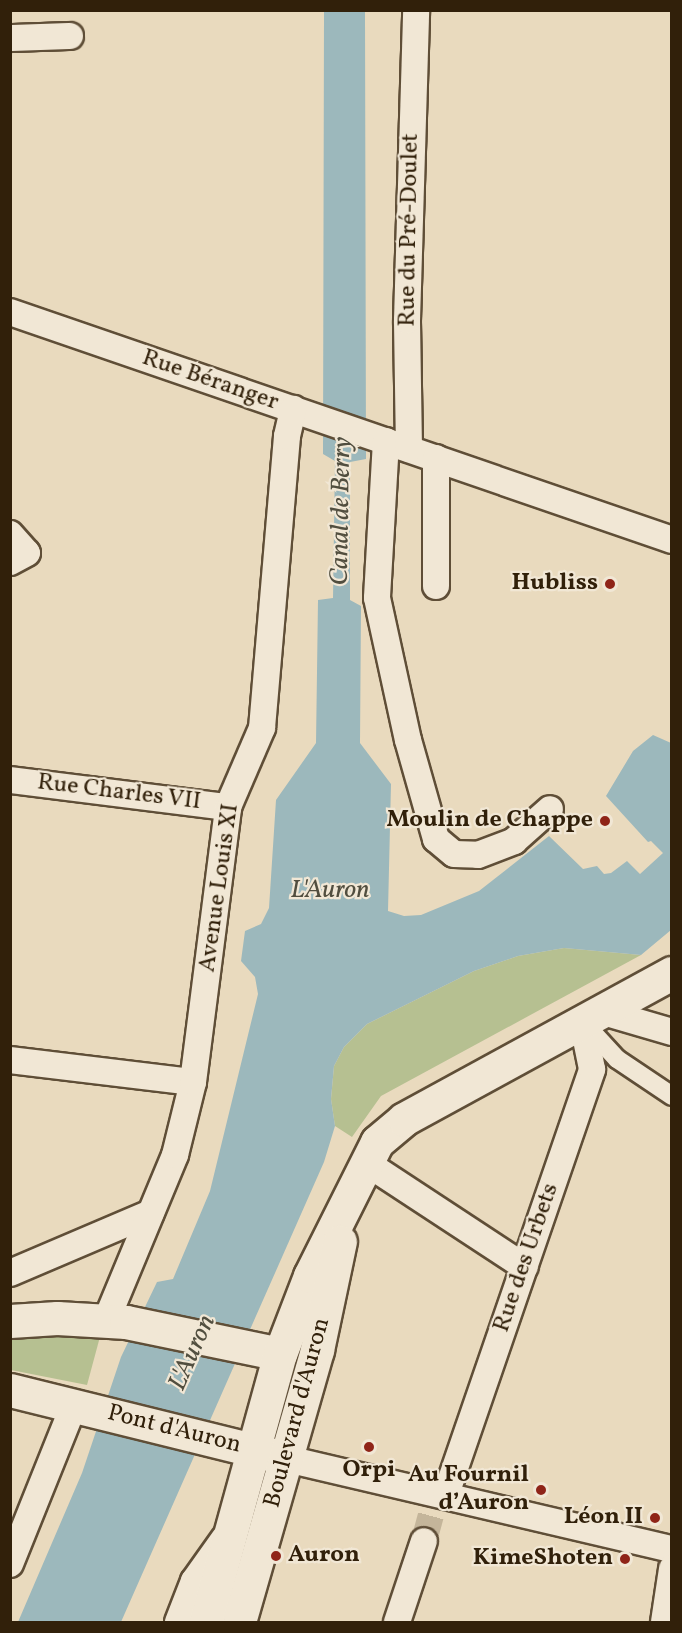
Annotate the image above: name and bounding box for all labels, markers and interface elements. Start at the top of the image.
street label: Rue du Pré-Doulet [394,133,426,327]
street label: Rue Béranger [138,344,282,418]
water label: Canal de Berry [325,436,359,586]
place label: Hubliss [512,570,598,598]
marker: Hubliss [603,577,617,591]
street label: Rue Charles VII [35,769,203,817]
street label: Avenue Louis XI [194,802,246,974]
place label: Moulin de Chappe [386,807,593,835]
marker: Moulin de Chappe [598,814,612,828]
water label: L'Auron [290,875,370,907]
street label: Rue des Urbets [488,1180,566,1336]
water label: L'Auron [163,1310,223,1396]
street label: Boulevard d'Auron [259,1315,337,1511]
street label: Pont d'Auron [104,1399,244,1461]
marker: Orpi [362,1440,376,1454]
place label: Orpi [343,1457,395,1485]
place label: Au Fournil d’Auron [408,1462,529,1518]
marker: Au Fournil d’Auron [534,1483,548,1497]
place label: Léon II [564,1504,643,1532]
marker: Léon II [648,1511,662,1525]
place label: Auron [288,1542,360,1570]
place label: KimeShoten [473,1545,613,1573]
marker: Auron [269,1549,283,1563]
marker: KimeShoten [618,1552,632,1566]

